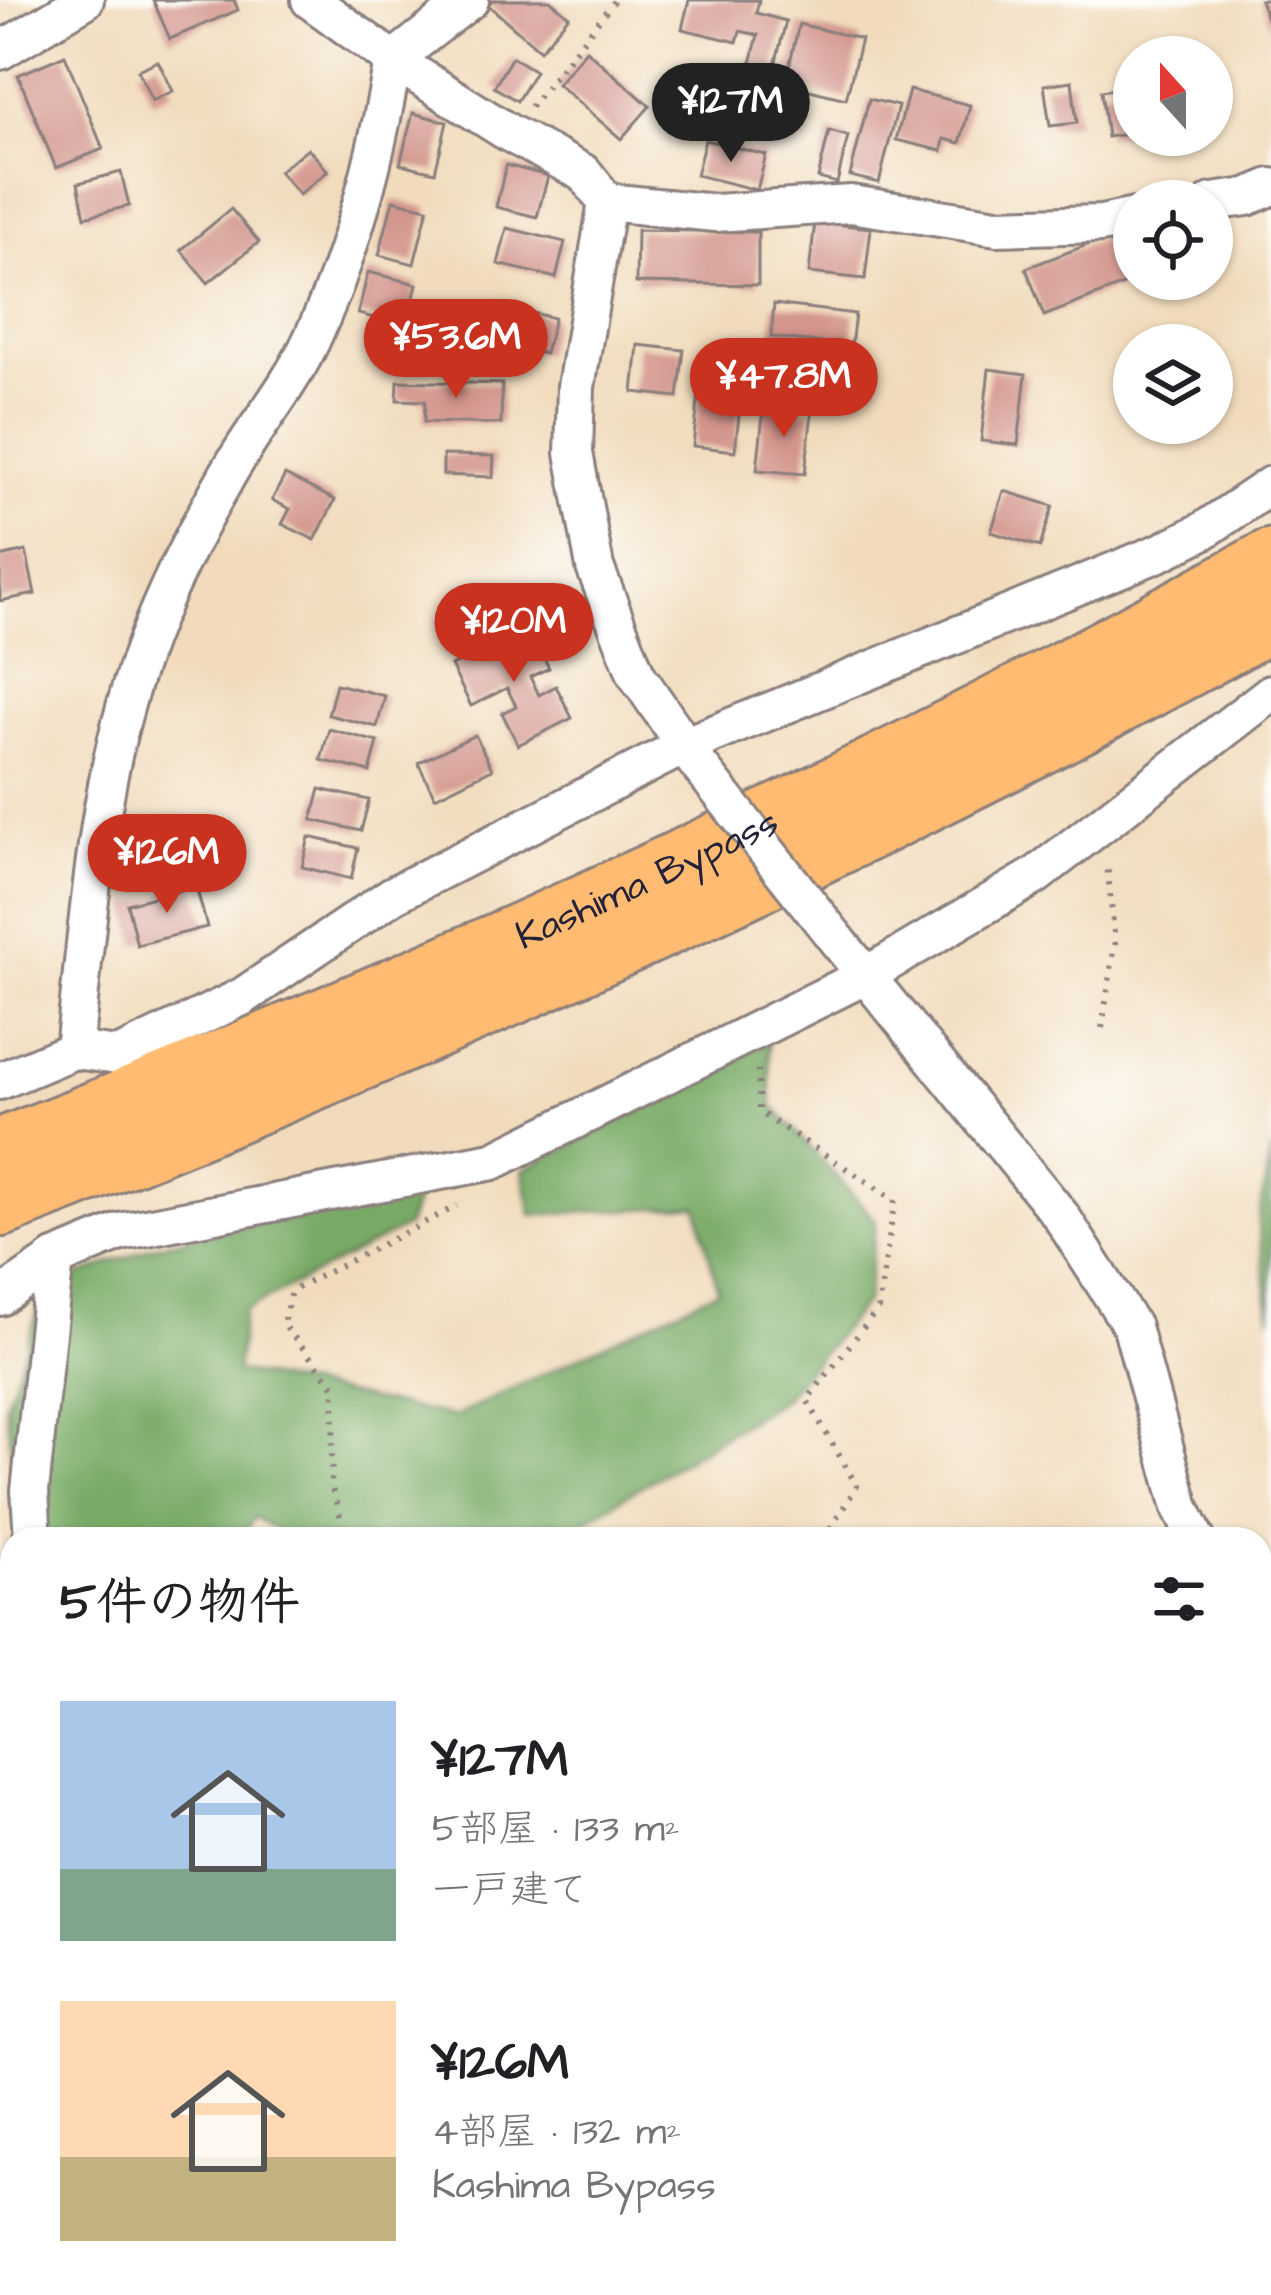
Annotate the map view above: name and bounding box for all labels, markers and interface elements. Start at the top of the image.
north arrow [1113,36,1233,156]
map controls [1113,36,1233,444]
pin: ¥127M [647,63,815,165]
text: ¥127M [679,75,783,129]
button: locate [1113,180,1233,300]
pin: ¥53.6M [358,299,554,401]
text: ¥53.6M [391,311,521,365]
button: layers [1113,324,1233,444]
pin: ¥47.8M [686,338,882,440]
text: ¥47.8M [717,350,851,404]
pin: ¥120M [430,583,598,685]
text: ¥120M [461,595,567,649]
street label: Kashima Bypass [508,796,788,964]
pin: ¥126M [83,814,251,916]
text: ¥126M [115,826,219,880]
icon: filters [1146,1566,1212,1632]
text: 5件の物件 [60,1568,300,1639]
text: ¥127M [432,1725,569,1796]
icon: home [156,1749,300,1893]
text: 5部屋 · 133 m² [432,1803,680,1857]
text: 一戸建て [432,1864,588,1918]
text: ¥126M [432,2028,569,2099]
icon: home [156,2049,300,2193]
text: 4部屋 · 132 m² [432,2106,681,2160]
text: Kashima Bypass [432,2160,716,2214]

